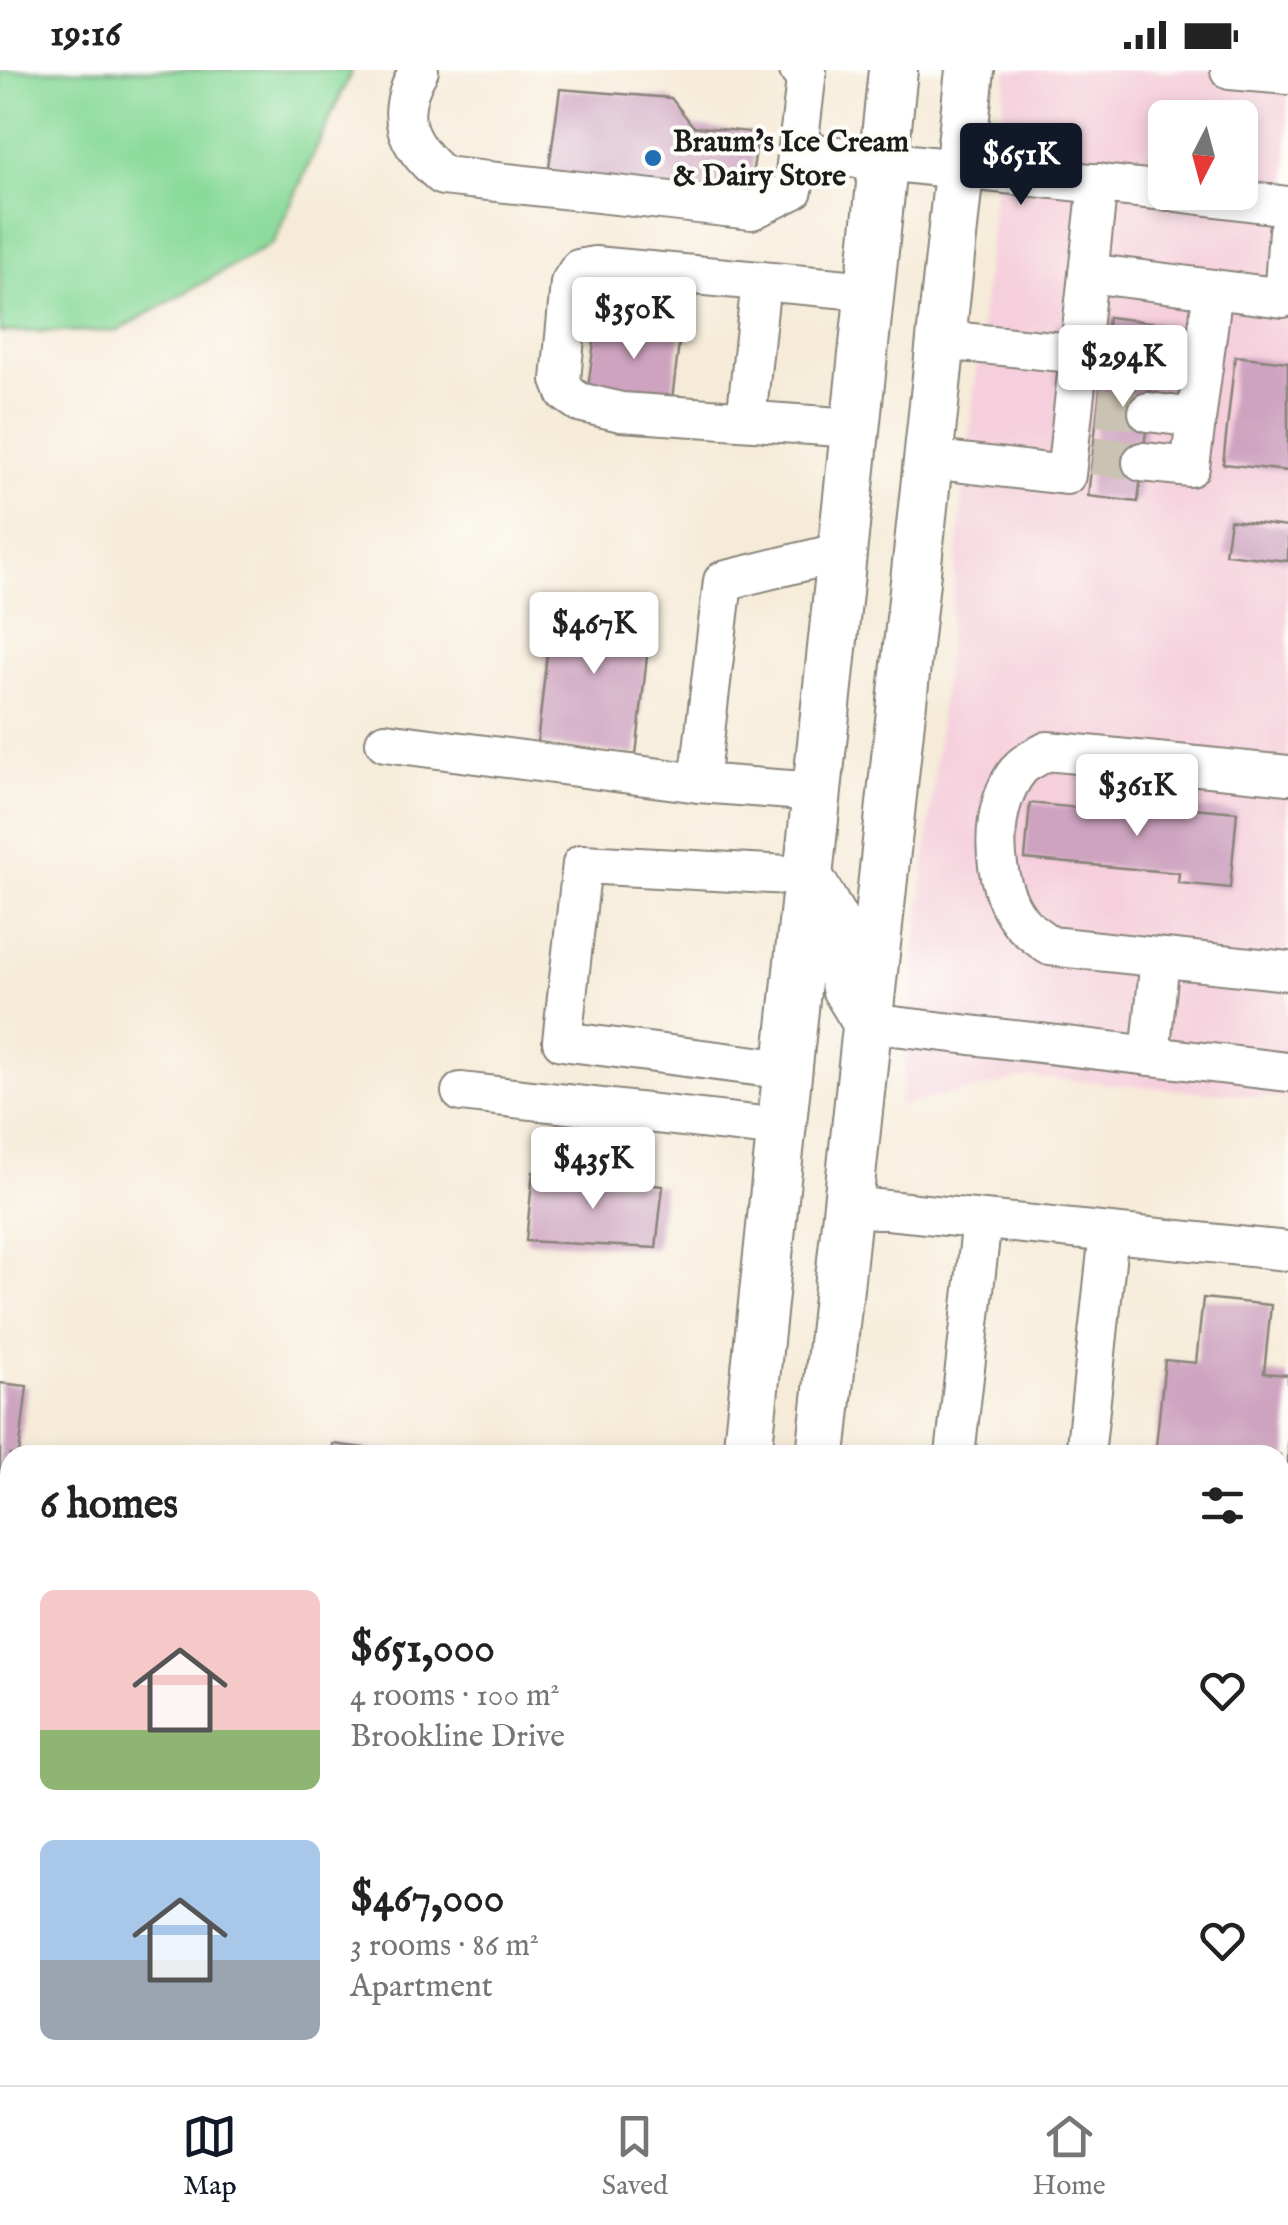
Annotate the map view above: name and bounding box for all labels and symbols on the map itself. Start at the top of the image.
north arrow [1148,100,1258,210]
pin: $651K [951,123,1091,208]
place label: Braum's Ice Cream & Dairy Store [673,124,909,196]
marker: Braum's Ice Cream & Dairy Store [642,147,664,169]
pin: $350K [564,277,704,362]
pin: $294K [1053,325,1193,410]
pin: $467K [524,592,664,677]
pin: $361K [1067,754,1207,839]
pin: $435K [523,1127,663,1212]

